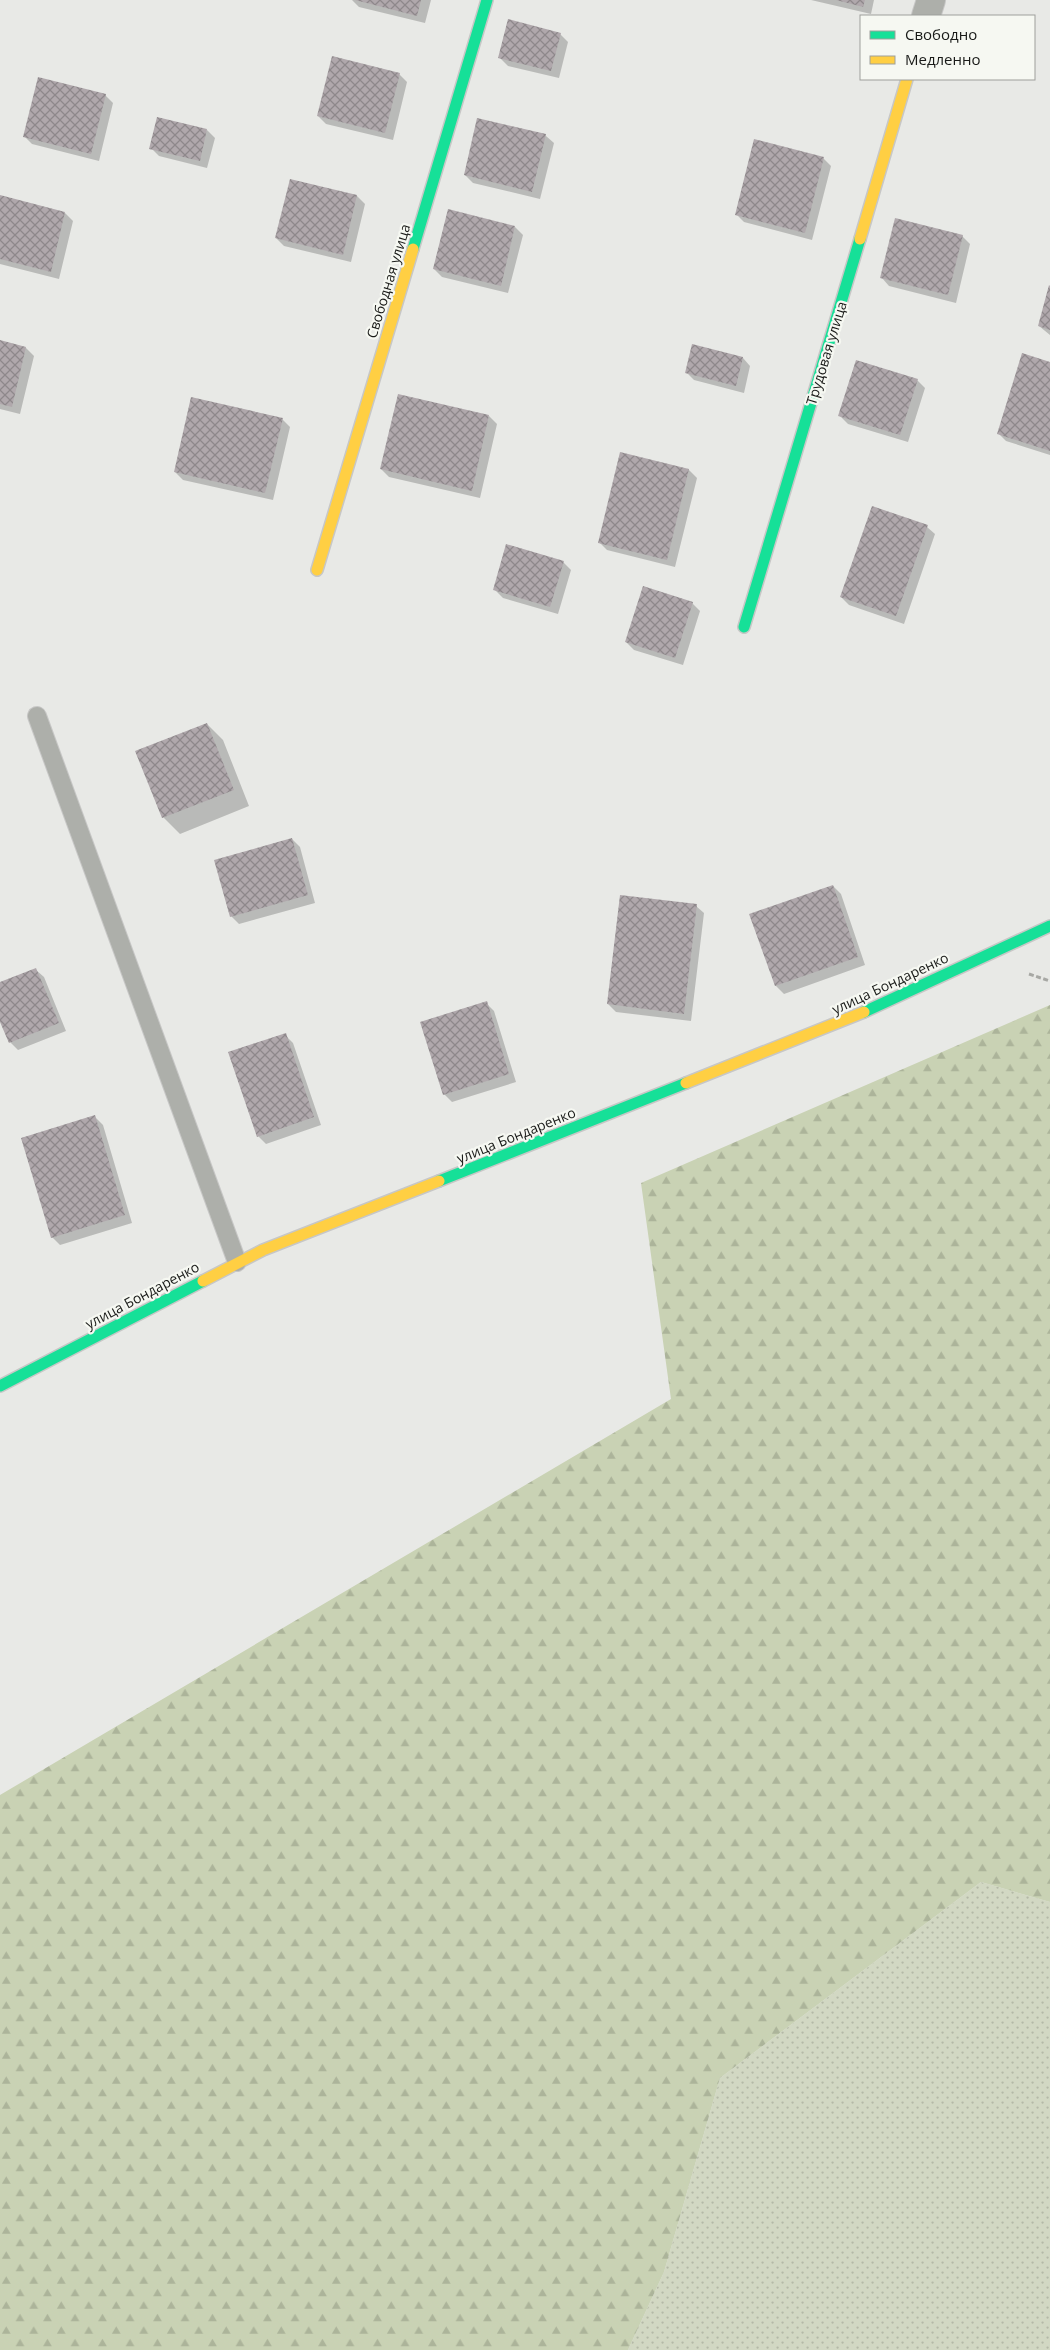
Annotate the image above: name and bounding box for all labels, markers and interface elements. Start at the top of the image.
legend [860,15,1035,80]
text: Свободно [905,24,977,44]
text: Медленно [905,49,981,69]
street label: Свободная улица [362,222,414,340]
street label: Трудовая улица [801,299,851,407]
street label: улица Бондаренко [829,948,951,1018]
street label: улица Бондаренко [454,1102,578,1168]
street label: улица Бондаренко [82,1257,202,1333]

